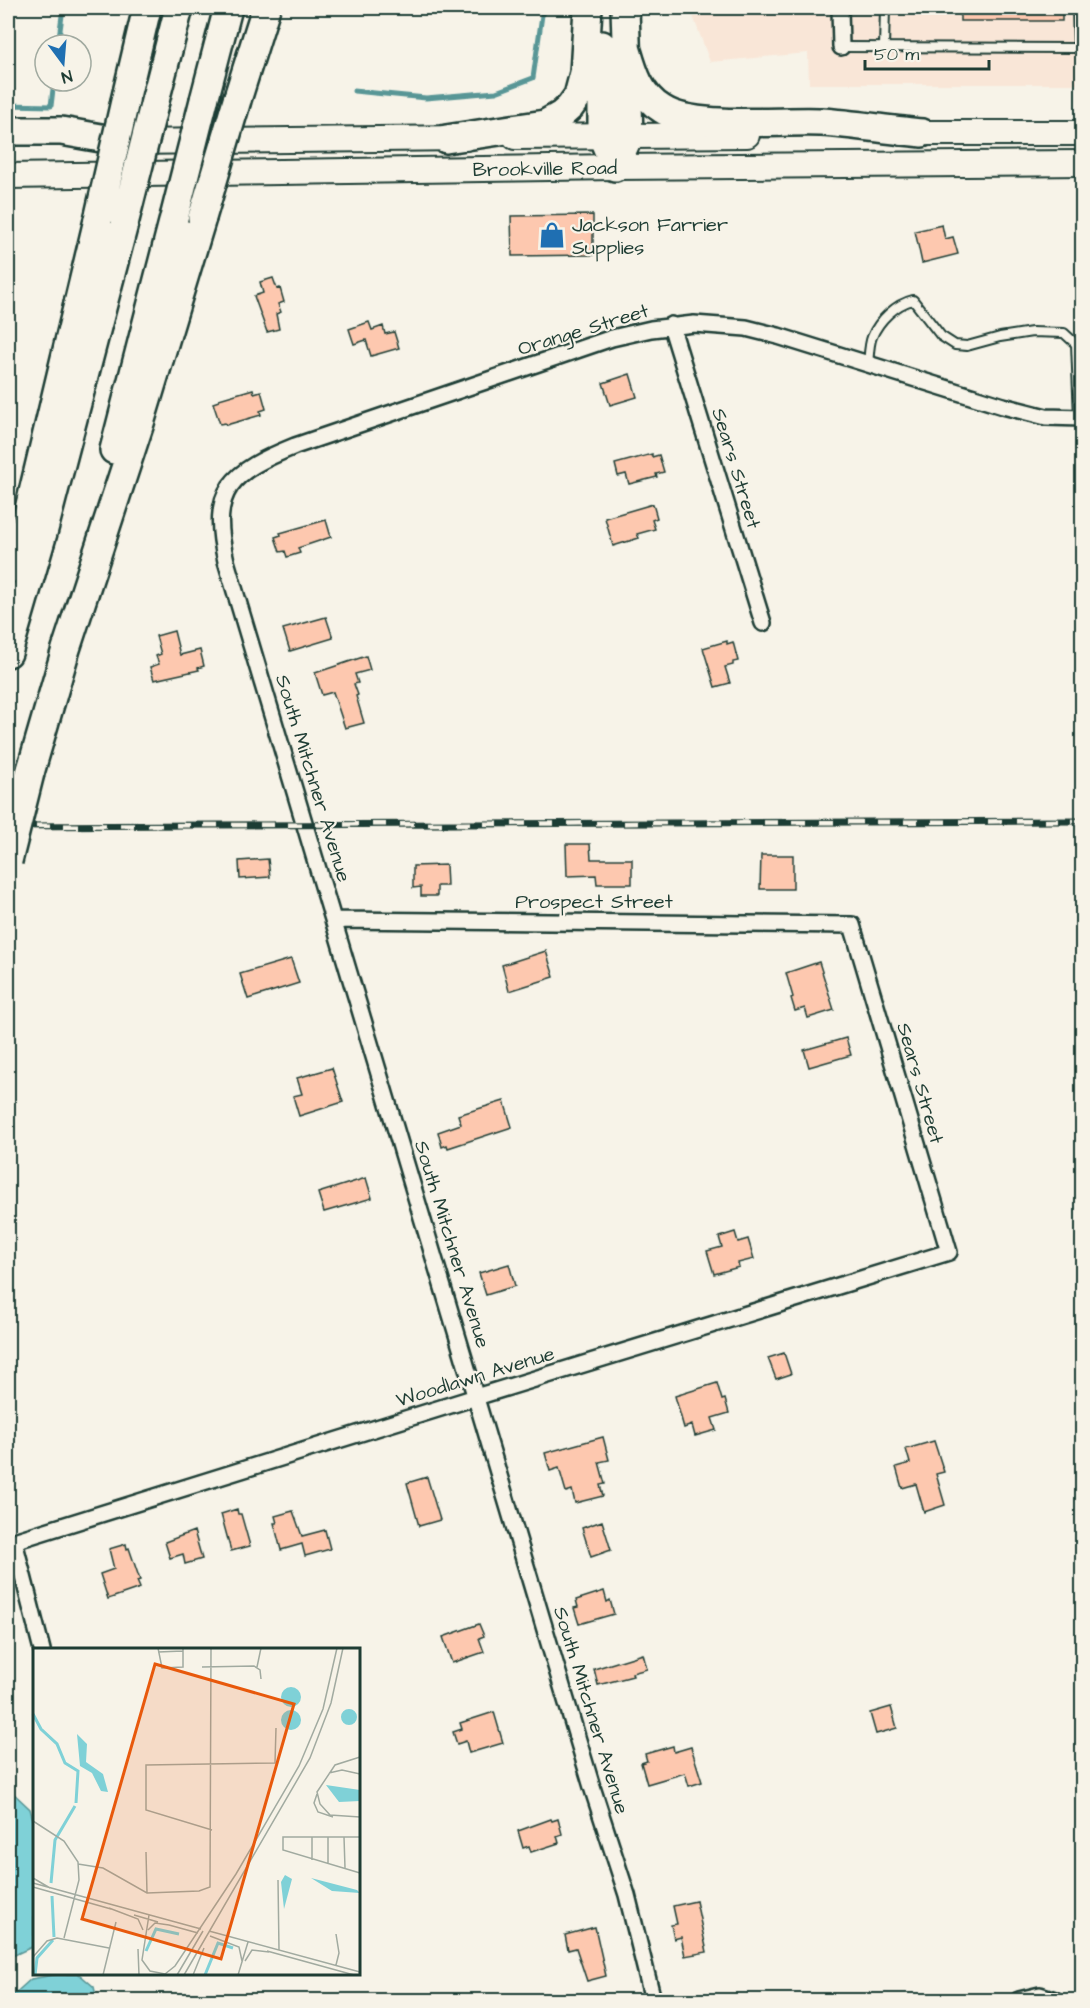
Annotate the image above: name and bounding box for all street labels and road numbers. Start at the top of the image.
street label: Brookville Road [472,154,617,184]
street label: Orange Street [514,297,652,364]
street label: Sears Street [704,405,768,532]
street label: South Mitchner Avenue [268,671,358,886]
street label: Prospect Street [515,888,673,916]
street label: Sears Street [889,1020,951,1147]
street label: South Mitchner Avenue [407,1137,497,1352]
street label: Woodlawn Avenue [393,1340,558,1414]
street label: South Mitchner Avenue [546,1603,636,1818]

